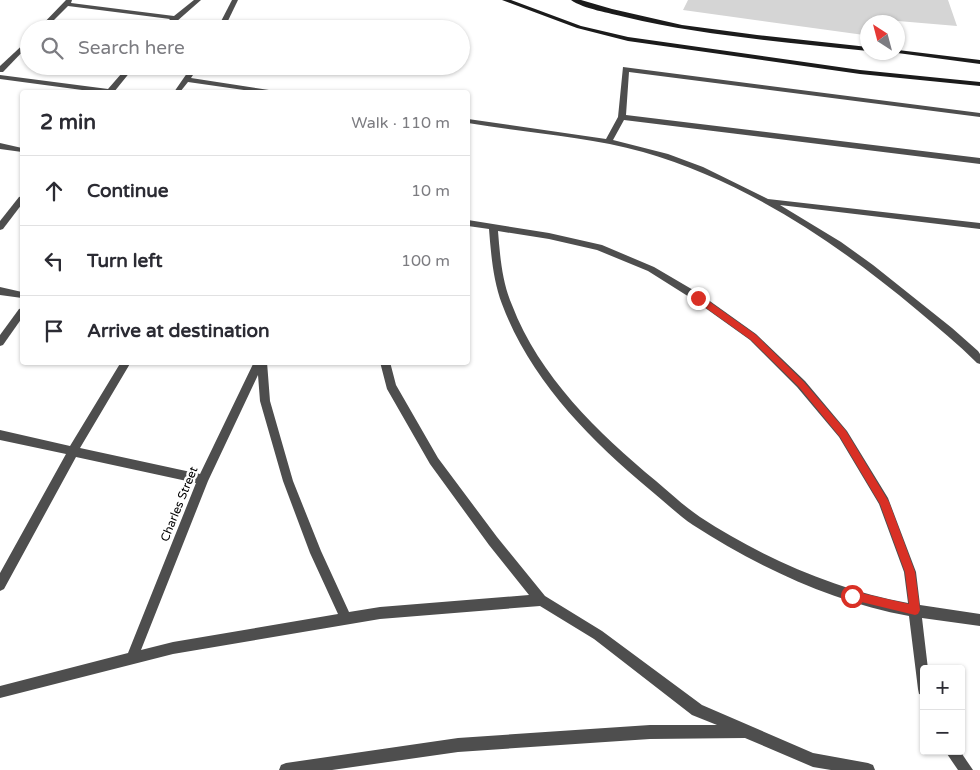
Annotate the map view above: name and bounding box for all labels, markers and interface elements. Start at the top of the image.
north arrow [860,15,905,60]
search box [20,20,470,75]
icon: search [38,34,66,62]
text: Search here [78,37,185,59]
text: 2 min [40,110,96,135]
text: Walk · 110 m [351,113,450,133]
icon: ahead [40,177,68,205]
text: Continue [87,180,169,202]
text: 10 m [411,181,450,201]
icon: left [40,247,68,275]
text: Turn left [87,250,163,272]
text: 100 m [401,251,450,271]
route end [687,287,710,310]
icon: arrive [40,317,68,345]
text: Arrive at destination [87,320,270,342]
street label: Charles Street [158,464,201,544]
route start [841,585,864,608]
map controls [920,665,965,755]
button: + [920,665,965,710]
button: − [920,710,965,755]

